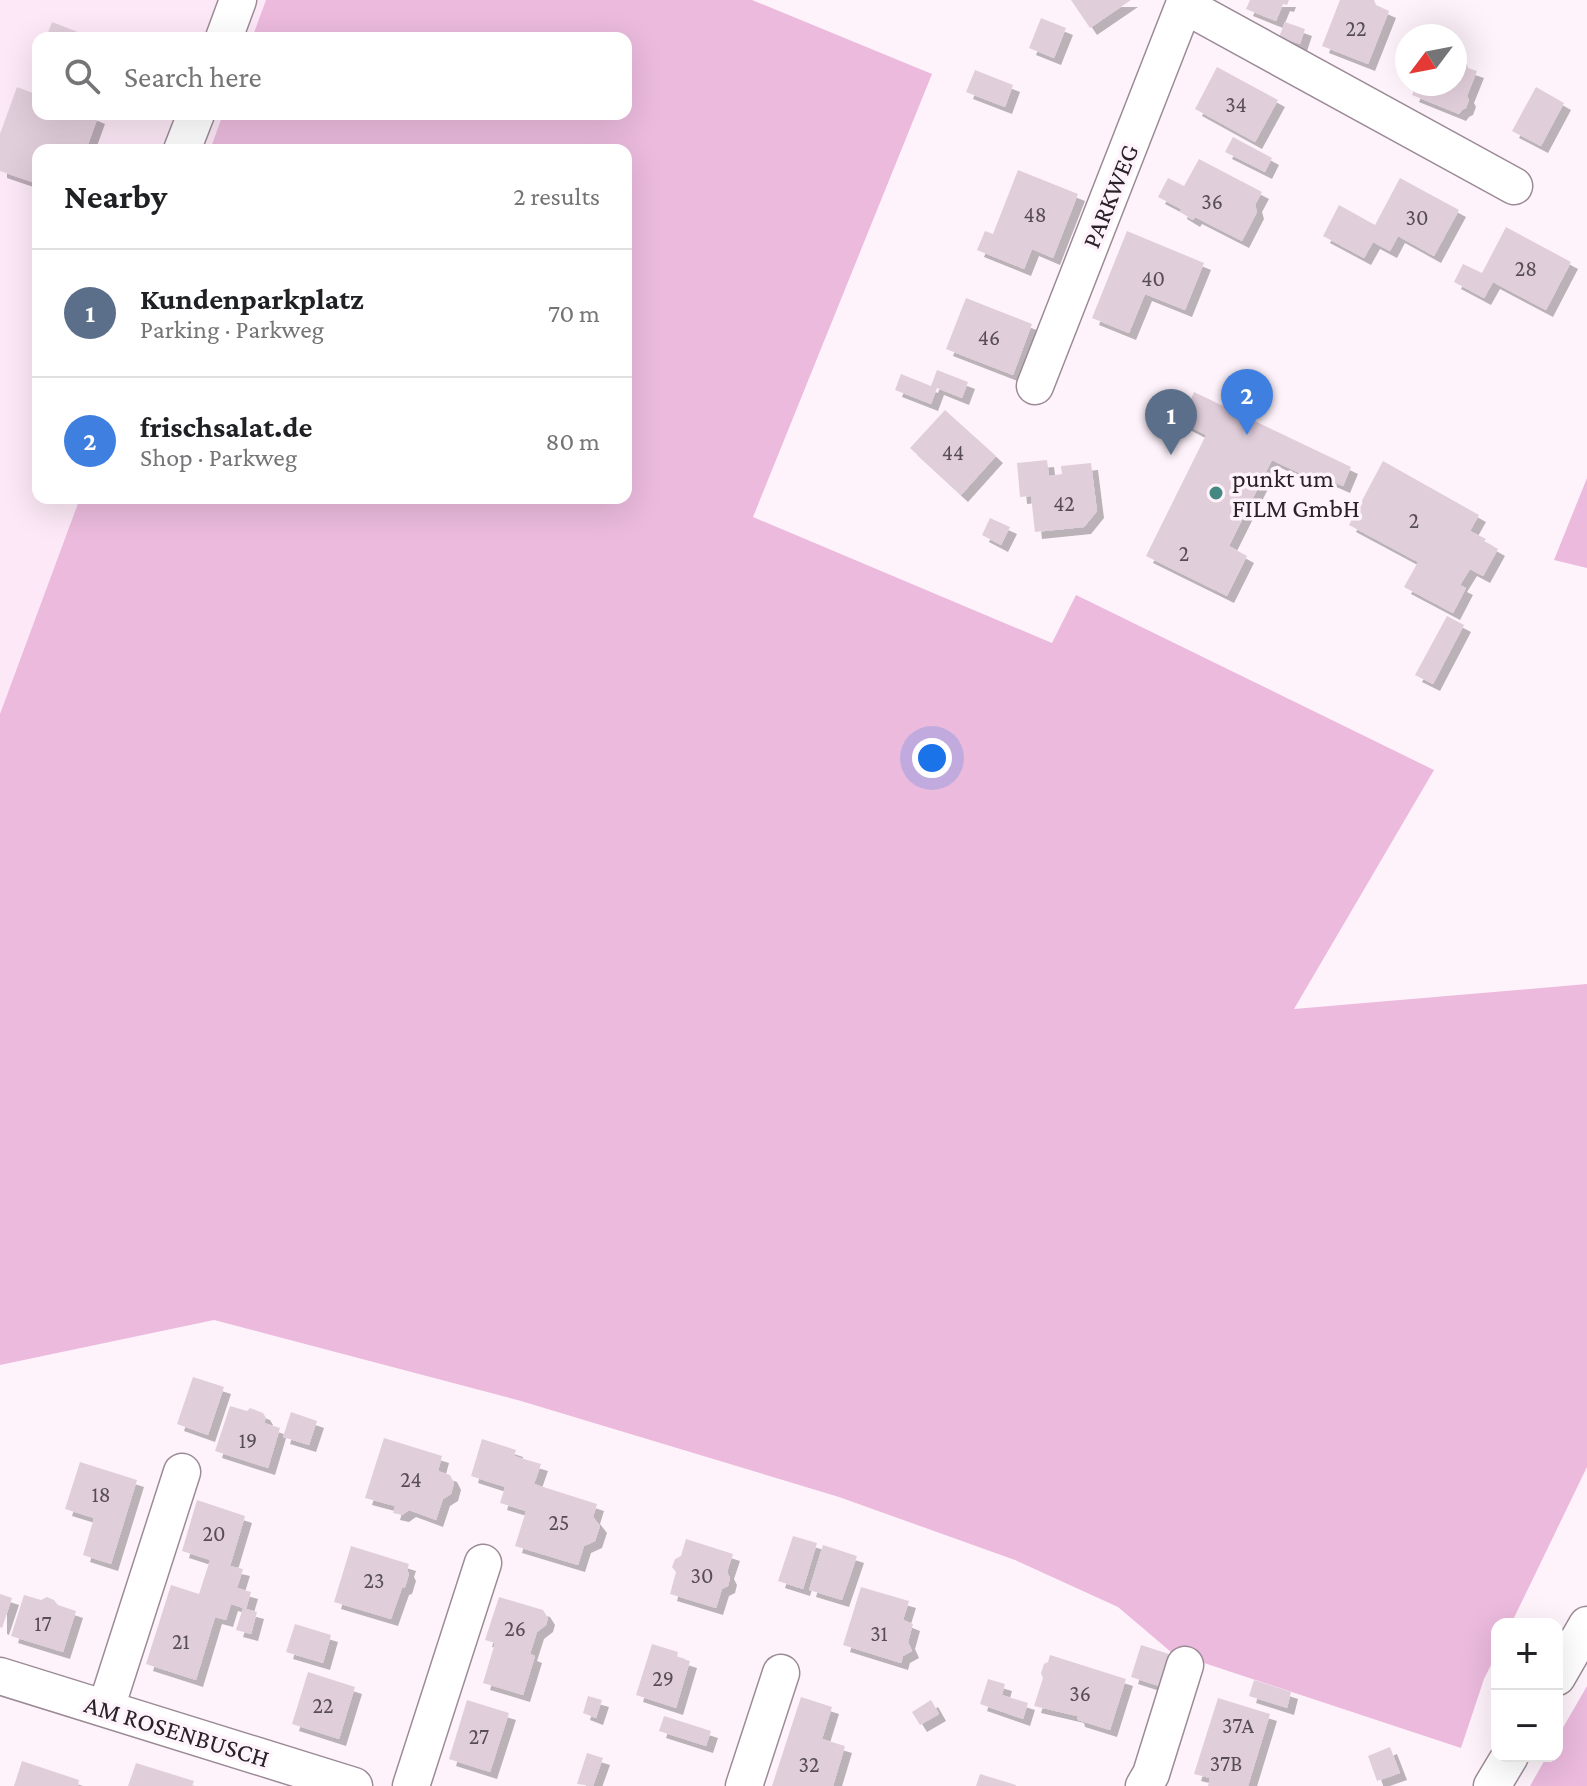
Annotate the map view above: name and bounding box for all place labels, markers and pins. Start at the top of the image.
pin: 2 [1221,369,1273,435]
pin: 1 [1145,389,1197,455]
place label: punkt um FILM GmbH [1232,464,1360,523]
marker: punkt um FILM GmbH [1207,484,1225,502]

